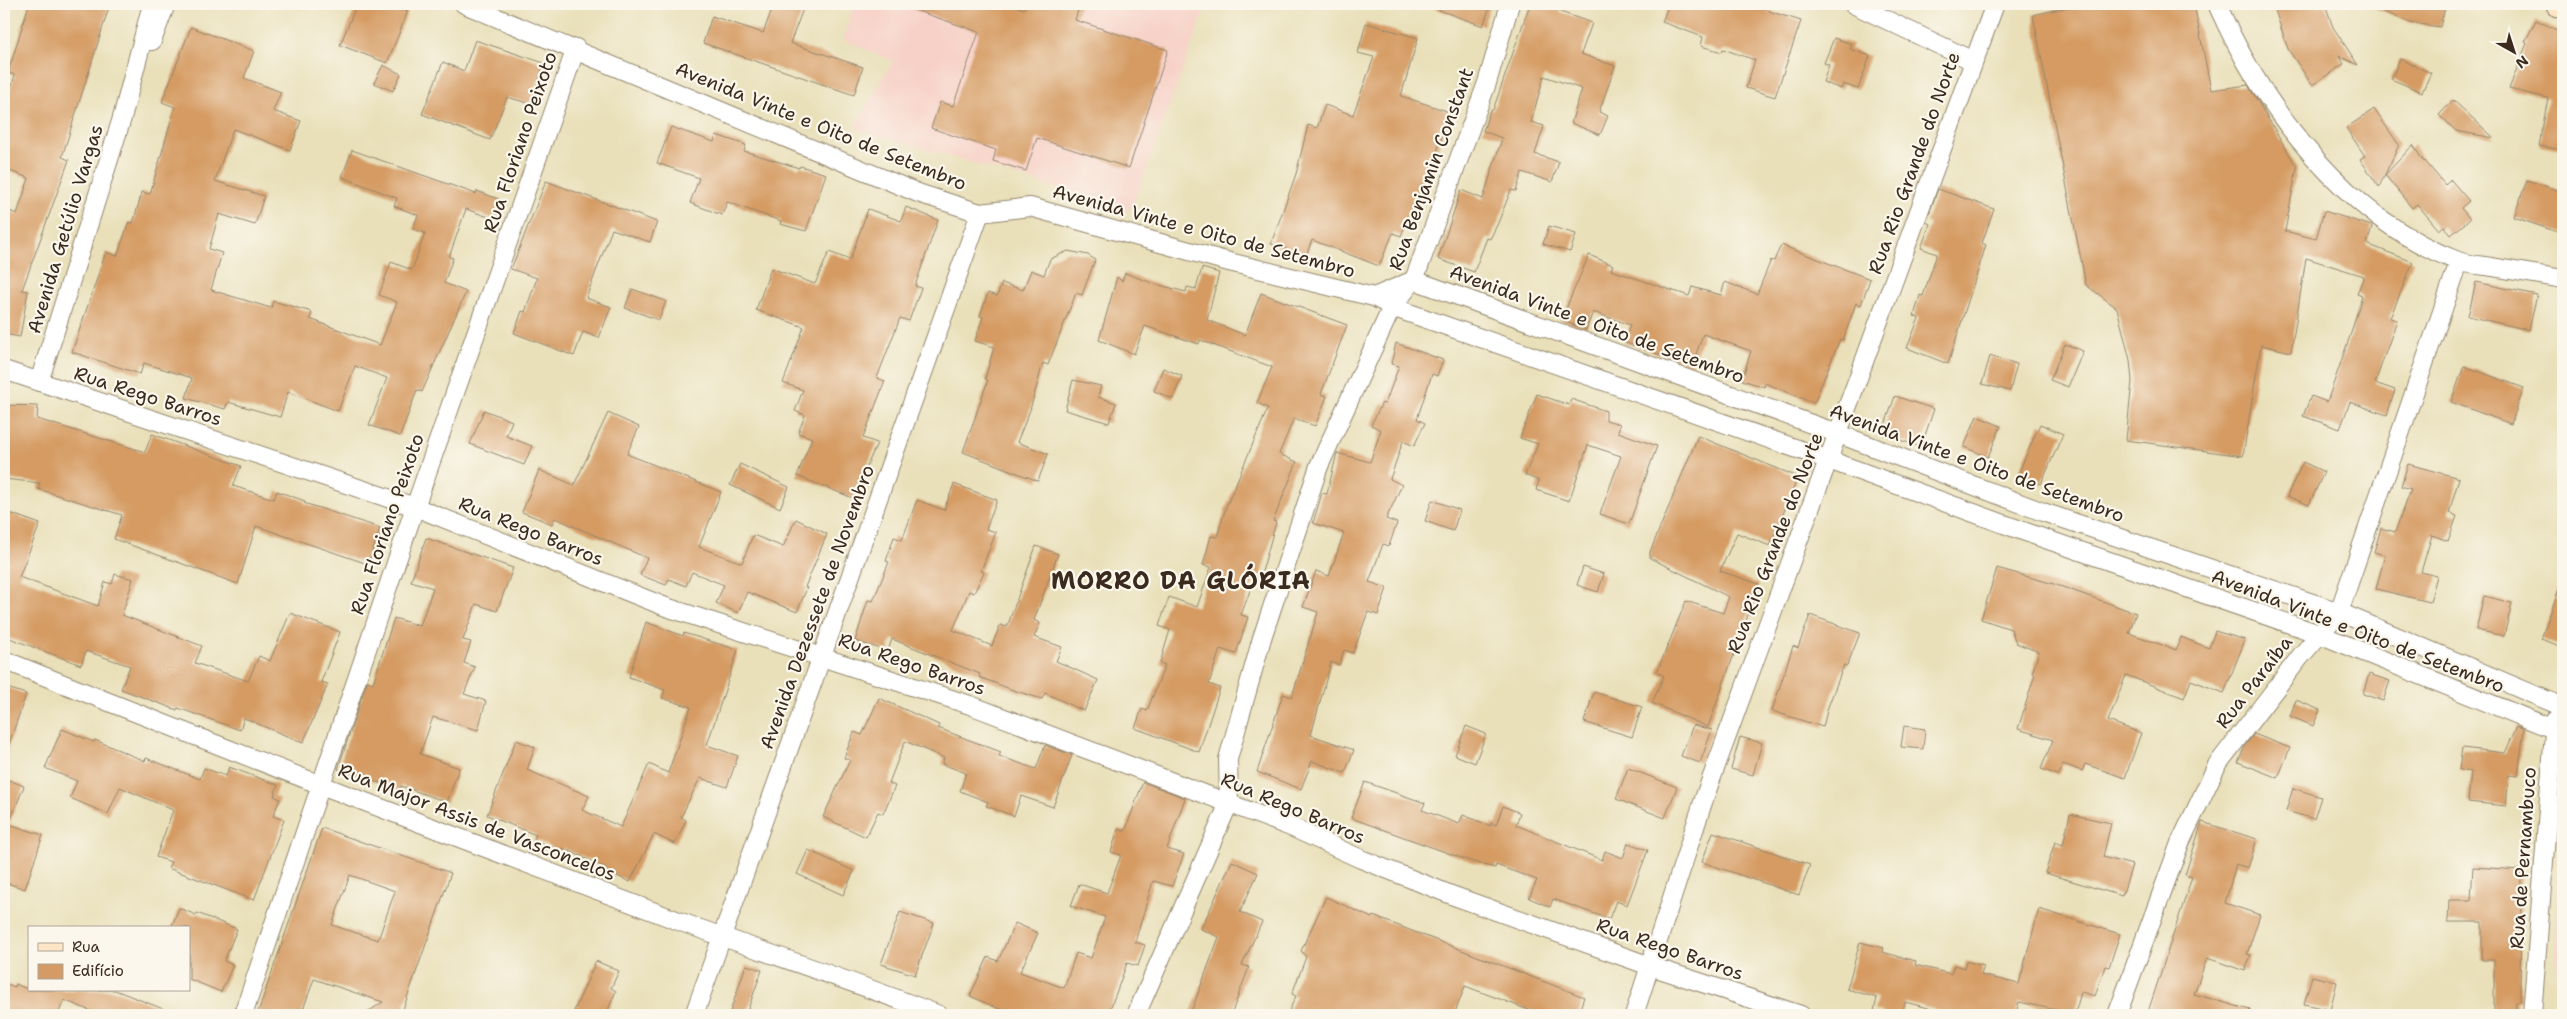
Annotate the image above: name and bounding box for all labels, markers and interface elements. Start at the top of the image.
north arrow [2490,28,2540,78]
street label: Rua Floriano Peixoto [477,48,563,236]
street label: Rua Rio Grande do Norte [1862,48,1966,278]
text: N [2512,52,2532,73]
street label: Avenida Vinte e Oito de Setembro [672,56,970,196]
street label: Rua Benjamin Constant [1383,64,1479,274]
street label: Avenida Getúlio Vargas [21,122,109,336]
street label: Avenida Vinte e Oito de Setembro [1050,179,1358,283]
street label: Avenida Vinte e Oito de Setembro [1446,259,1748,389]
street label: Rua Rego Barros [71,360,225,432]
street label: Avenida Vinte e Oito de Setembro [1826,398,2128,528]
street label: Rua Rio Grande do Norte [1721,429,1829,657]
street label: Rua Floriano Peixoto [344,430,430,618]
street label: Avenida Dezessete de Novembro [754,462,880,752]
street label: Rua Rego Barros [455,491,607,571]
district label: MORRO DA GLÓRIA [1051,563,1311,597]
street label: Avenida Vinte e Oito de Setembro [2208,563,2508,699]
street label: Rua Rego Barros [835,627,989,701]
street label: Rua Paraíba [2210,630,2298,734]
street label: Rua Major Assis de Vasconcelos [335,757,619,887]
street label: Rua Rego Barros [1217,766,1369,850]
street label: Rua de Pernambuco [2504,766,2542,950]
street label: Rua Rego Barros [1593,912,1747,986]
legend [28,926,190,992]
text: Rua [72,937,101,957]
text: Edifício [72,961,124,981]

